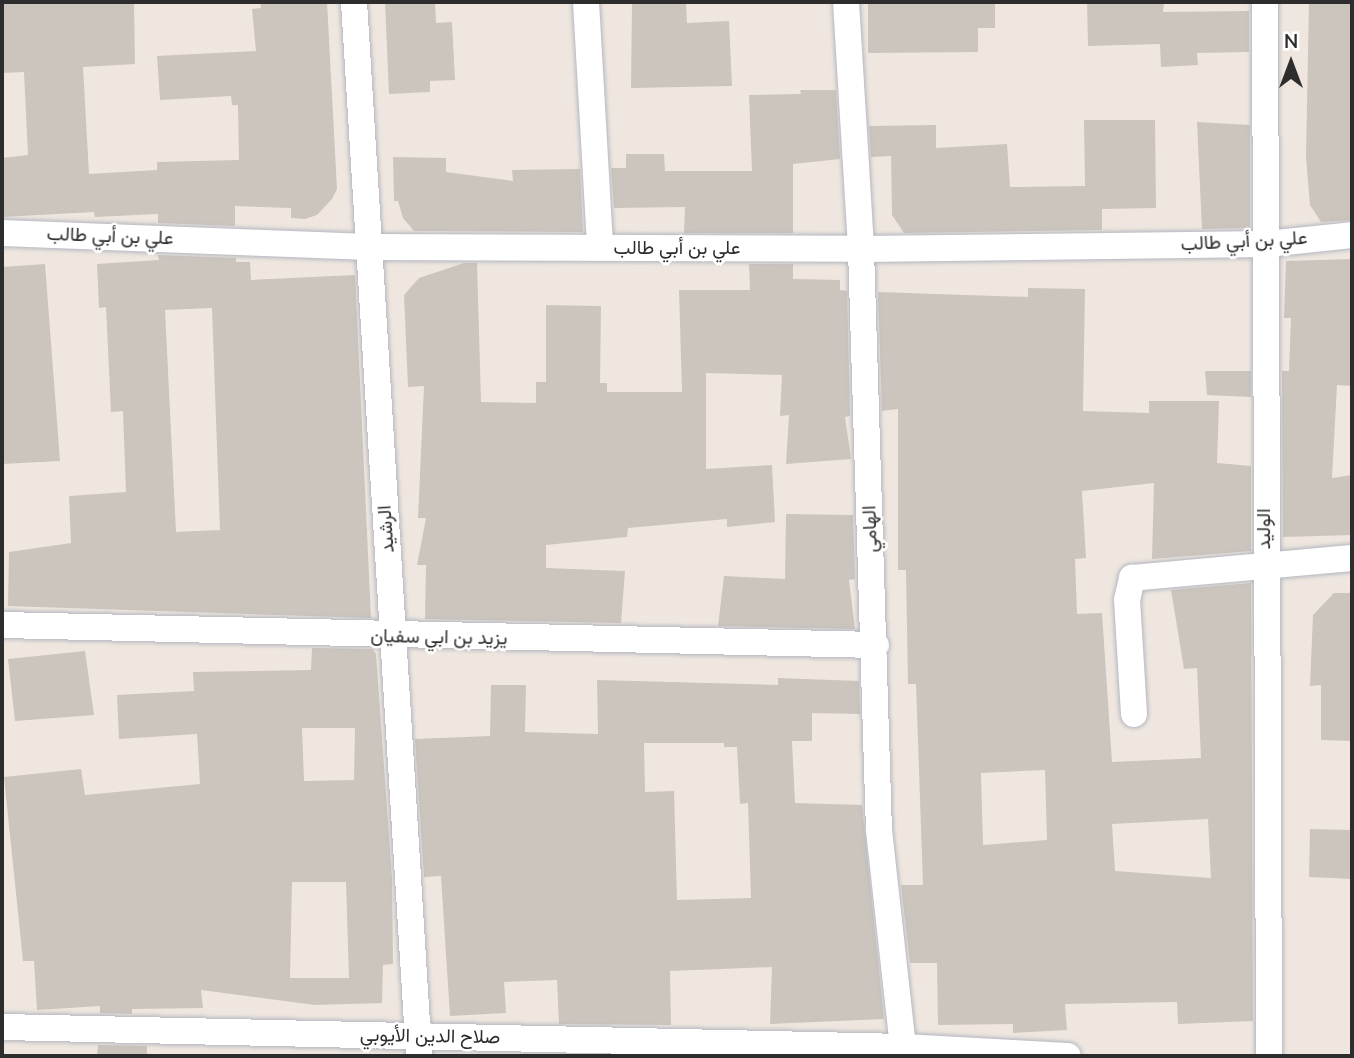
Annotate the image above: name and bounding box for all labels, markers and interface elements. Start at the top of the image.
north arrow [1256,28,1326,98]
text: N [1284,29,1298,55]
street label: علي بن أبي طالب [46,223,174,251]
street label: علي بن أبي طالب [1180,227,1308,257]
street label: علي بن أبي طالب [614,238,740,260]
street label: الرشيد [374,504,400,554]
street label: الهامي [859,505,883,553]
street label: الوليد [1254,509,1276,549]
street label: يزيد بن ابي سفيان [370,625,508,651]
street label: صلاح الدين الأيوبي [360,1024,500,1050]

